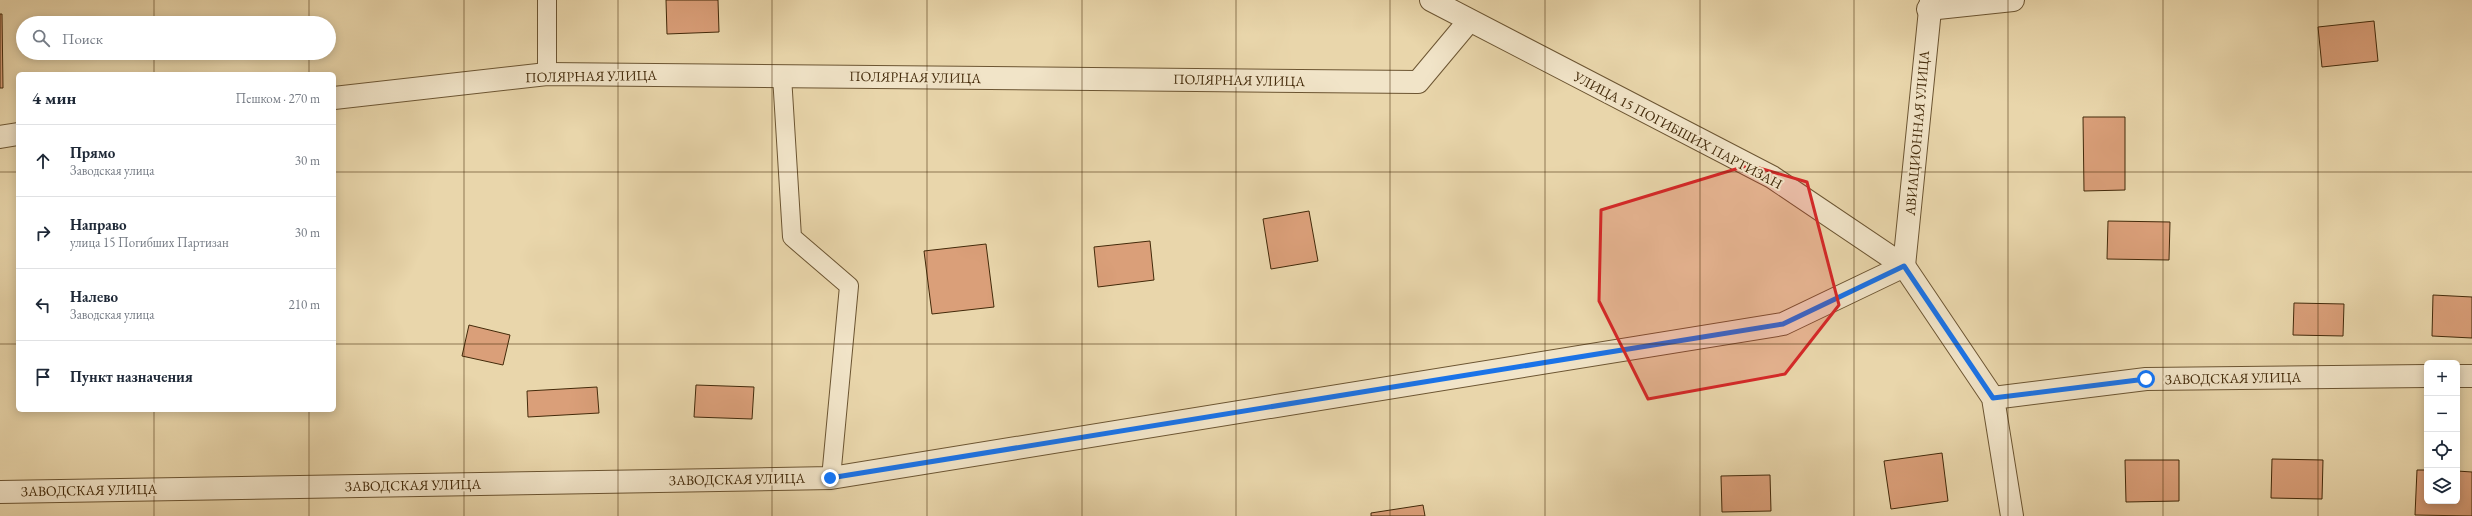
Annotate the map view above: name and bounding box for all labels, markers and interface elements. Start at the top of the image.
search box [16,16,336,60]
icon: search [30,27,52,49]
text: Поиск [62,29,103,48]
street label: АВИАЦИОННАЯ УЛИЦА [1901,49,1933,217]
street label: ПОЛЯРНАЯ УЛИЦА [525,66,657,86]
street label: ПОЛЯРНАЯ УЛИЦА [849,67,981,87]
street label: УЛИЦА 15 ПОГИБШИХ ПАРТИЗАН [1570,67,1786,193]
street label: ПОЛЯРНАЯ УЛИЦА [1173,70,1305,90]
text: 4 мин [32,87,76,109]
text: Пешком · 270 m [236,90,320,107]
text: Прямо [70,143,115,162]
icon: ahead [32,150,54,172]
text: 30 m [295,152,320,169]
text: Заводская улица [70,162,154,179]
text: Направо [70,215,127,234]
icon: right [32,222,54,244]
text: 30 m [295,224,320,241]
text: улица 15 Погибших Партизан [70,234,229,251]
text: Налево [70,287,118,306]
icon: left [32,294,54,316]
text: 210 m [289,296,320,313]
text: Заводская улица [70,306,154,323]
map controls [2424,360,2460,504]
button: + [2424,360,2460,396]
icon: arrive [32,366,54,388]
text: Пункт назначения [70,367,193,386]
street label: ЗАВОДСКАЯ УЛИЦА [2165,368,2301,388]
route start [2137,370,2155,388]
button: − [2424,396,2460,432]
button: locate [2424,432,2460,468]
button: layers [2424,468,2460,504]
street label: ЗАВОДСКАЯ УЛИЦА [669,469,805,489]
route end [821,469,839,487]
street label: ЗАВОДСКАЯ УЛИЦА [345,475,481,495]
street label: ЗАВОДСКАЯ УЛИЦА [21,480,157,500]

